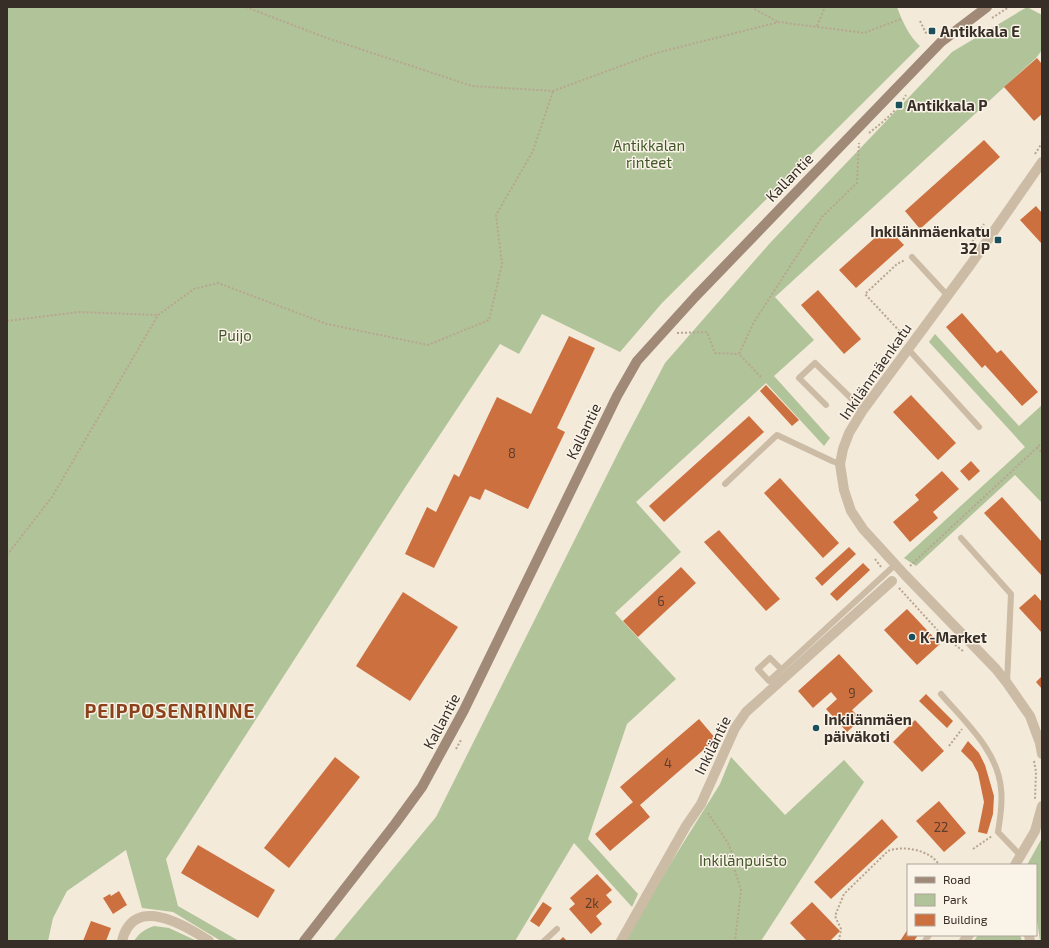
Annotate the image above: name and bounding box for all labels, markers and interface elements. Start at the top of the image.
place label: Antikkala E [940,22,1020,40]
marker: Antikkala E [927,26,937,36]
place label: Antikkala P [907,96,987,114]
marker: Antikkala P [894,100,904,110]
park label: Antikkalan rinteet [613,136,685,171]
street label: Kallantie [762,149,816,205]
place label: Inkilänmäenkatu 32 P [870,222,990,257]
marker: Inkilänmäenkatu 32 P [993,235,1003,245]
street label: Inkilänmäenkatu [835,319,915,423]
park label: Puijo [218,326,252,345]
street label: Kallantie [562,400,604,462]
house number: 8 [508,445,516,461]
house number: 6 [657,593,665,609]
place label: K-Market [920,628,987,646]
marker: K-Market [907,632,917,642]
house number: 9 [848,685,856,701]
street label: Kallantie [419,690,463,752]
district label: PEIPPOSENRINNE [85,699,255,722]
place label: Inkilänmäen päiväkoti [824,710,912,745]
street label: Inkiläntie [690,713,734,777]
marker: Inkilänmäen päiväkoti [811,723,821,733]
house number: 4 [664,755,672,771]
house number: 22 [934,819,948,835]
park label: Inkilänpuisto [699,851,787,869]
legend [907,864,1037,936]
text: Road [943,872,971,886]
text: Park [943,892,968,906]
house number: 2k [585,895,599,911]
text: Building [943,912,988,926]

